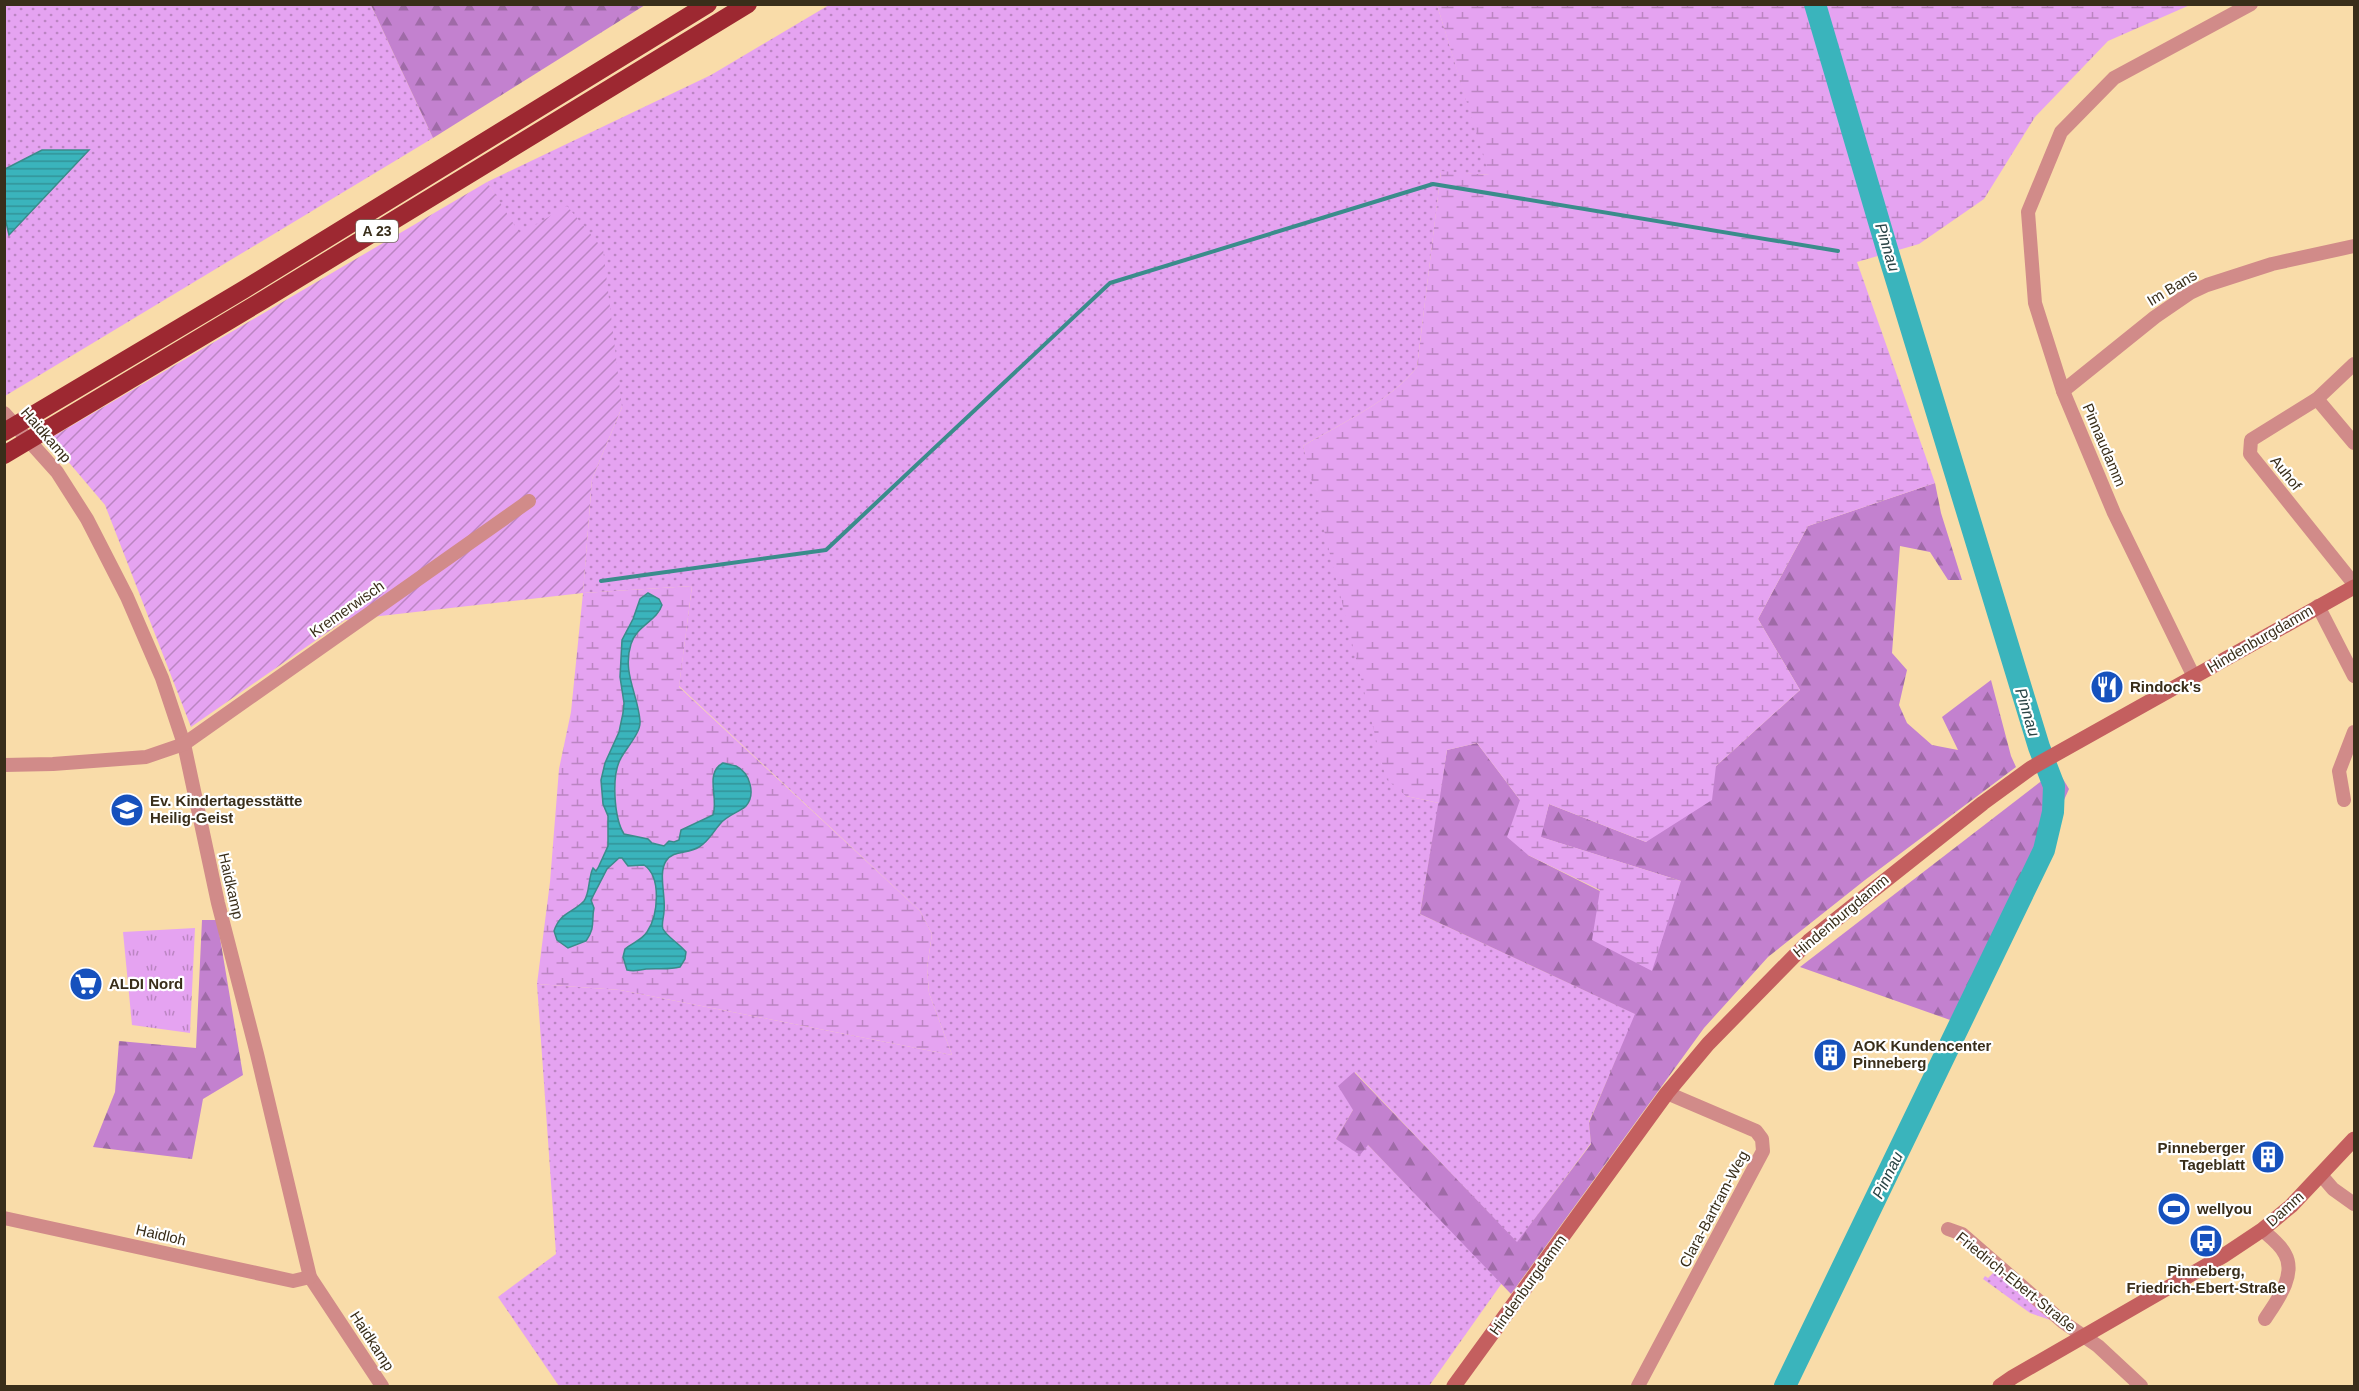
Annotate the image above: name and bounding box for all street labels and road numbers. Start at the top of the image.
road number: A 23 [356,220,398,242]
street label: Im Bans [2144,266,2200,309]
street label: Pinnaudamm [2079,401,2130,489]
street label: Haidkamp [18,404,75,466]
street label: Auhof [2267,452,2306,494]
street label: Kremerwisch [306,577,387,640]
street label: Hindenburgdamm [2204,601,2316,676]
street label: Haidkamp [216,851,247,921]
street label: Hindenburgdamm [1790,871,1892,960]
street label: Clara-Bartram-Weg [1676,1147,1752,1270]
street label: Damm [2263,1188,2307,1230]
street label: Haidloh [134,1221,188,1249]
street label: Friedrich-Ebert-Straße [1953,1228,2080,1335]
street label: Hindenburgdamm [1486,1231,1570,1338]
street label: Haidkamp [347,1308,398,1374]

